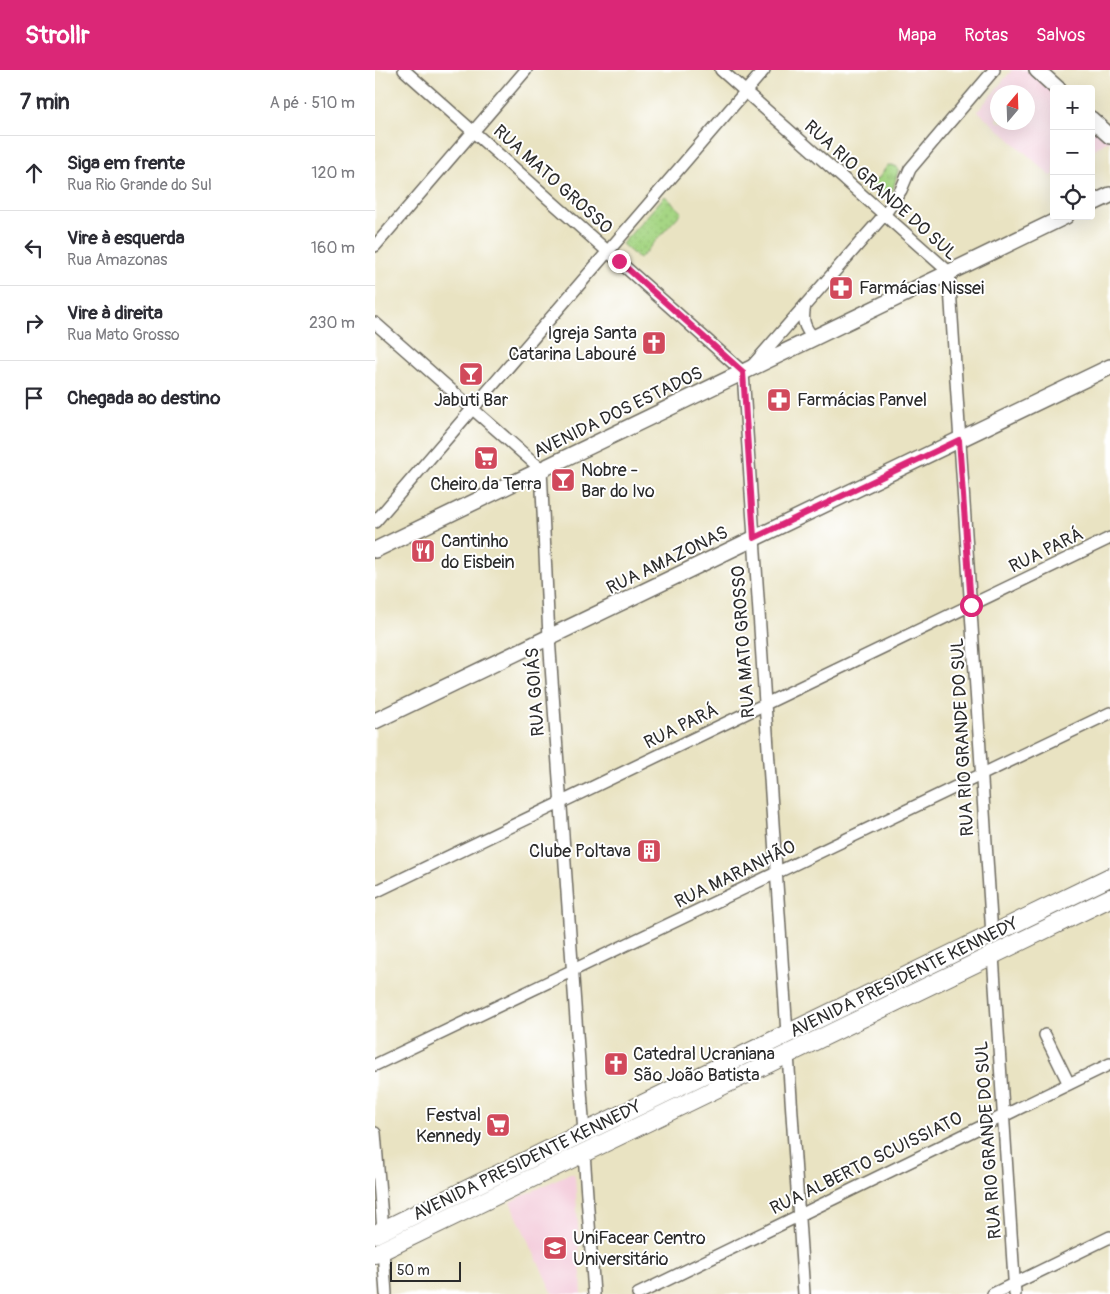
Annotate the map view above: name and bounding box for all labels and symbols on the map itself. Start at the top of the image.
north arrow [990,85,1035,130]
street label: RUA RIO GRANDE DO SUL [799,115,962,265]
street label: RUA MATO GROSSO [488,120,617,239]
route end [608,250,631,273]
pharmacy icon: Farmácias Nissei [828,275,854,301]
place label: Farmácias Nissei [859,277,984,300]
place label: Igreja Santa Catarina Labouré [508,322,637,366]
church icon: Igreja Santa Catarina Labouré [641,330,667,356]
bar icon: Jabuti Bar [458,361,484,387]
street label: AVENIDA DOS ESTADOS [530,362,707,463]
pharmacy icon: Farmácias Panvel [766,387,792,413]
place label: Jabuti Bar [434,389,509,412]
place label: Farmácias Panvel [797,389,927,412]
supermarket icon: Cheiro da Terra [473,445,499,471]
place label: Nobre - Bar do Ivo [581,459,655,503]
bar icon: Nobre - Bar do Ivo [550,467,576,493]
place label: Cheiro da Terra [430,473,542,496]
street label: RUA AMAZONAS [603,521,732,600]
street label: RUA PARÁ [1005,523,1087,578]
place label: Cantinho do Eisbein [441,530,515,574]
restaurant icon: Cantinho do Eisbein [410,538,436,564]
street label: RUA MATO GROSSO [727,565,760,719]
route start [960,594,983,617]
street label: RUA RIO GRANDE DO SUL [946,637,979,837]
street label: RUA GOIÁS [521,647,550,737]
street label: RUA PARÁ [640,699,722,754]
street label: RUA MARANHÃO [671,835,799,914]
building icon: Clube Poltava [636,838,662,864]
place label: Clube Poltava [529,840,631,863]
street label: AVENIDA PRESIDENTE KENNEDY [786,912,1023,1043]
street label: RUA RIO GRANDE DO SUL [970,1040,1007,1240]
place label: Catedral Ucraniana São João Batista [633,1043,775,1087]
church icon: Catedral Ucraniana São João Batista [603,1051,629,1077]
street label: AVENIDA PRESIDENTE KENNEDY [409,1095,646,1226]
place label: Festval Kennedy [416,1104,481,1148]
street label: RUA ALBERTO SCUISSIATO [766,1107,966,1220]
supermarket icon: Festval Kennedy [485,1112,511,1138]
place label: UniFacear Centro Universitário [573,1227,706,1271]
school or university icon: UniFacear Centro Universitário [542,1235,568,1261]
scale bar [390,1259,461,1282]

